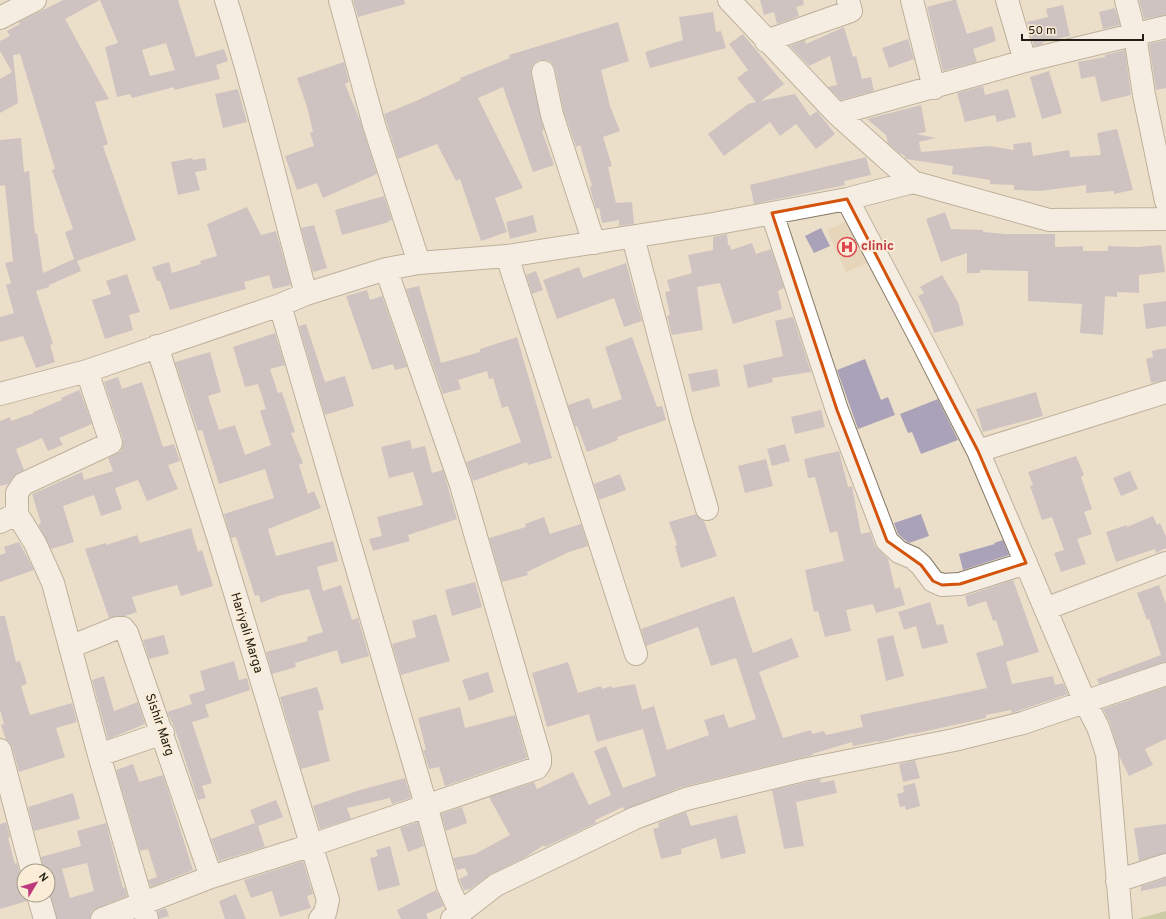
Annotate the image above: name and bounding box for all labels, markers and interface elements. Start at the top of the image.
scale bar [1022,16,1143,42]
text: 50 m [1028,23,1056,39]
hospital icon: clinic [836,236,858,258]
place label: clinic [861,239,894,255]
street label: Hariyali Marga [226,591,266,675]
street label: Sishir Marg [141,692,177,758]
north arrow [16,863,56,903]
text: N [35,870,51,885]

